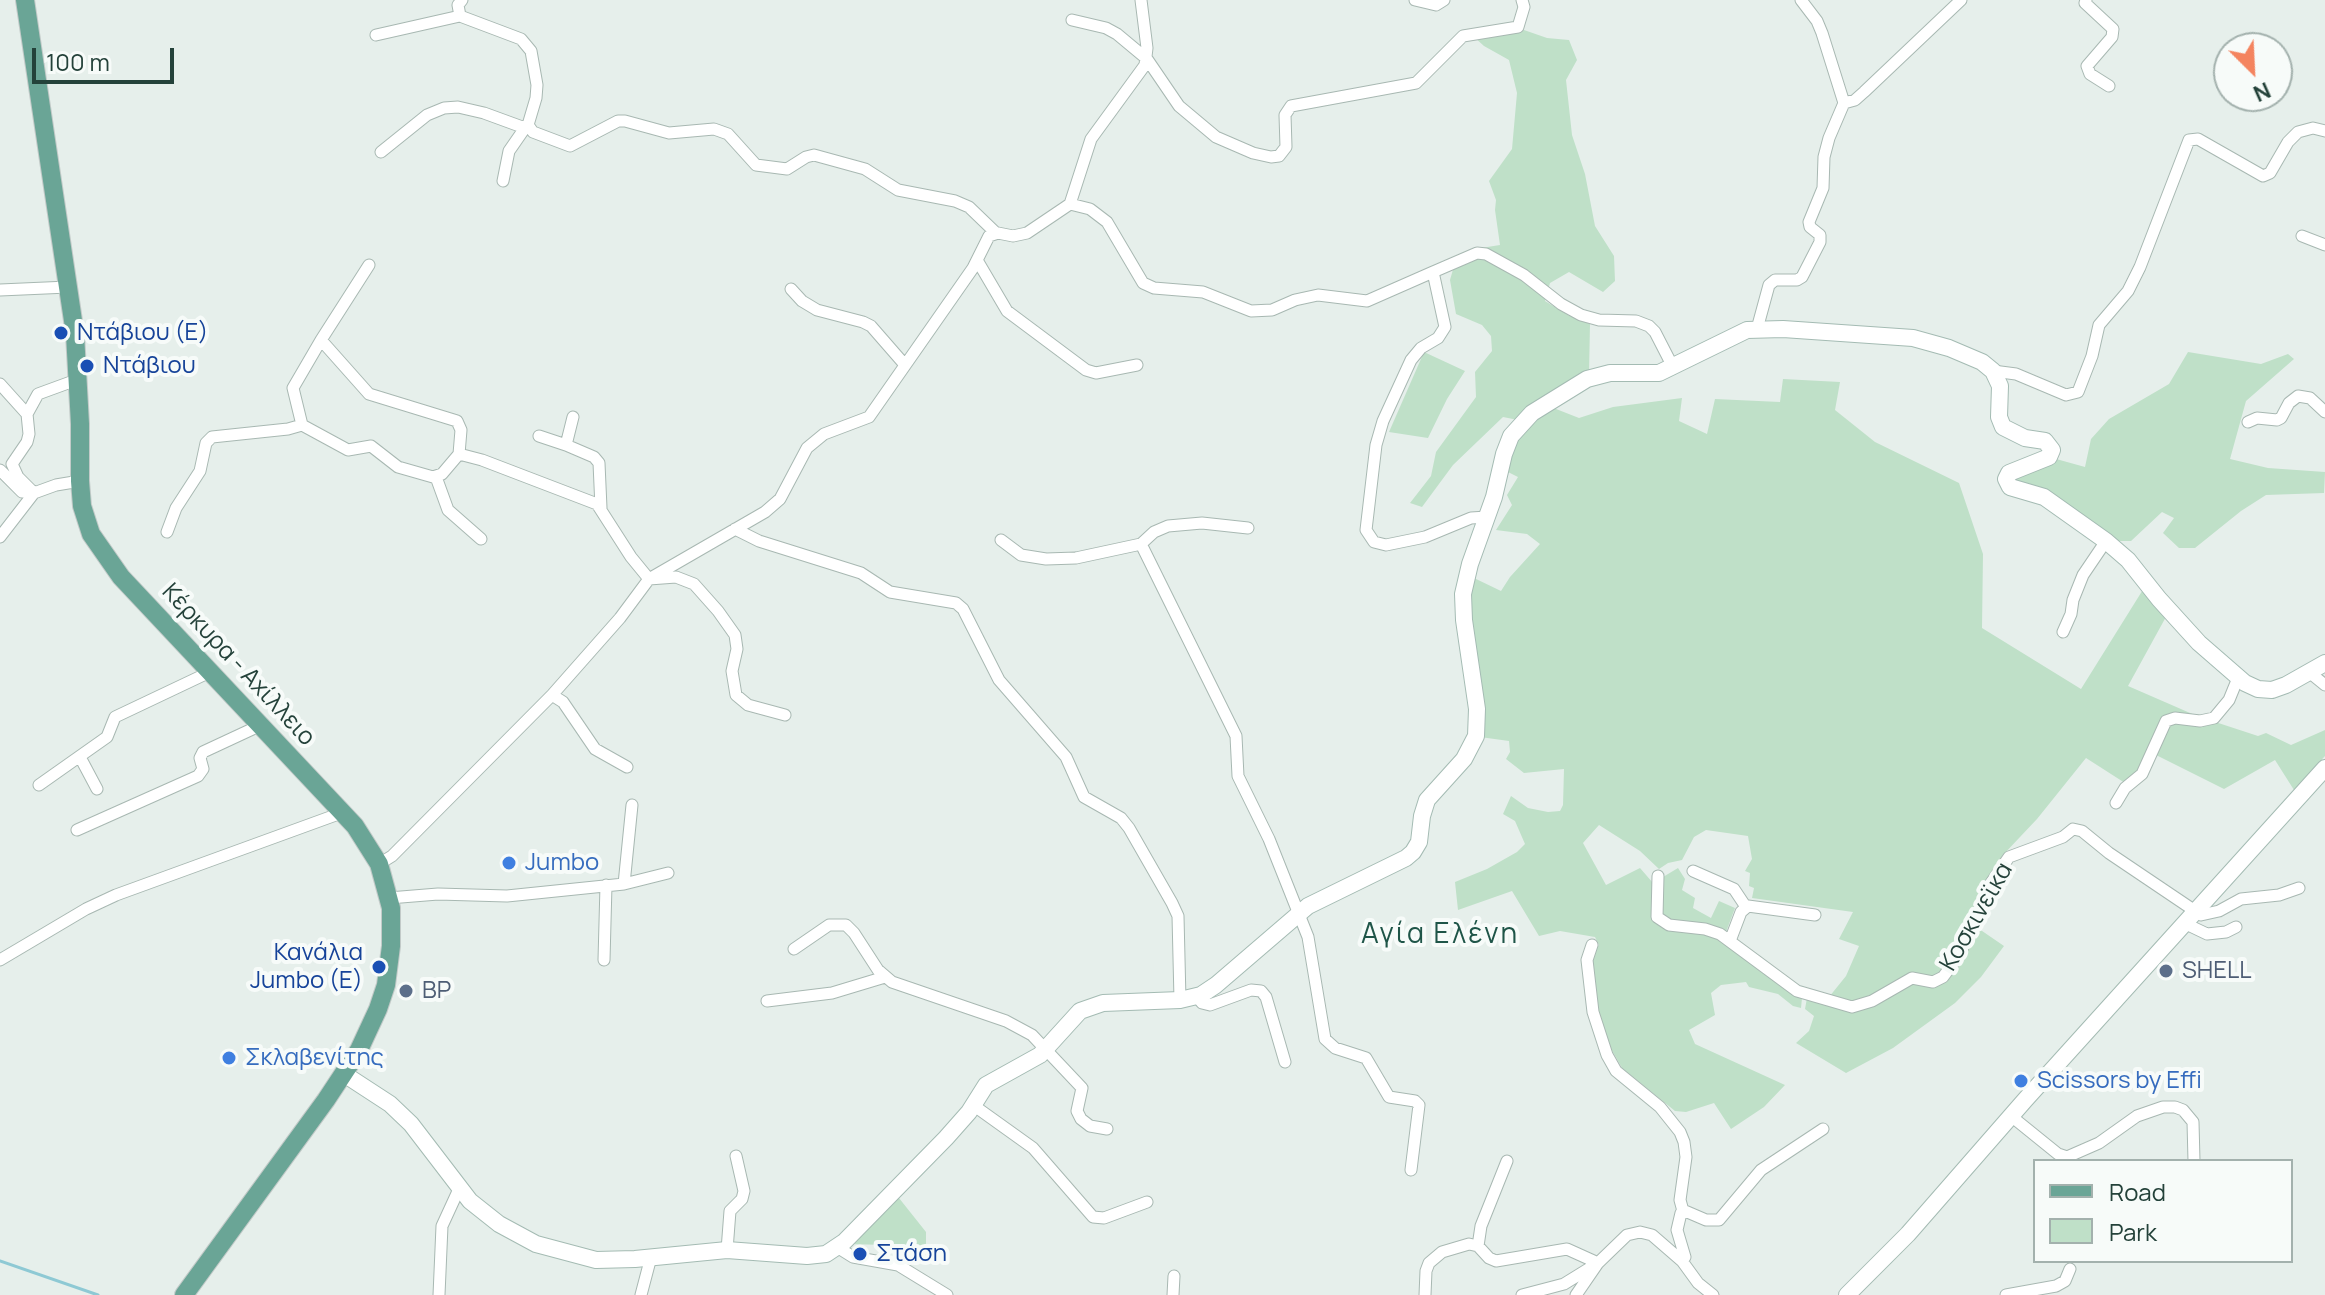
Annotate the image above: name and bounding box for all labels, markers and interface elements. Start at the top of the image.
scale bar [36,32,178,82]
north arrow [2213,32,2293,112]
text: 100 m [46,45,110,78]
text: N [2249,75,2275,109]
place label: Ντάβιου (E) [77,319,209,347]
marker: Ντάβιου (E) [52,324,70,342]
place label: Ντάβιου [103,352,196,380]
marker: Ντάβιου [78,357,96,375]
street label: Κέρκυρα - Αχίλλειο [155,578,321,752]
place label: Jumbo [525,849,599,877]
marker: Jumbo [500,854,518,872]
street label: Κοσκινεϊκα [1934,858,2020,976]
district label: Αγία Ελένη [1361,918,1519,952]
place label: Κανάλια Jumbo (E) [250,939,363,995]
place label: SHELL [2182,957,2251,985]
marker: Κανάλια Jumbo (E) [370,958,388,976]
marker: SHELL [2157,962,2175,980]
place label: BP [422,977,451,1005]
marker: BP [397,982,415,1000]
place label: Σκλαβενίτης [245,1044,384,1072]
marker: Σκλαβενίτης [220,1049,238,1067]
place label: Scissors by Effi [2037,1067,2202,1095]
marker: Scissors by Effi [2012,1072,2030,1090]
legend [2033,1159,2293,1263]
text: Road [2109,1175,2166,1208]
text: Park [2109,1215,2157,1248]
place label: Στάση [876,1240,947,1268]
marker: Στάση [851,1245,869,1263]

